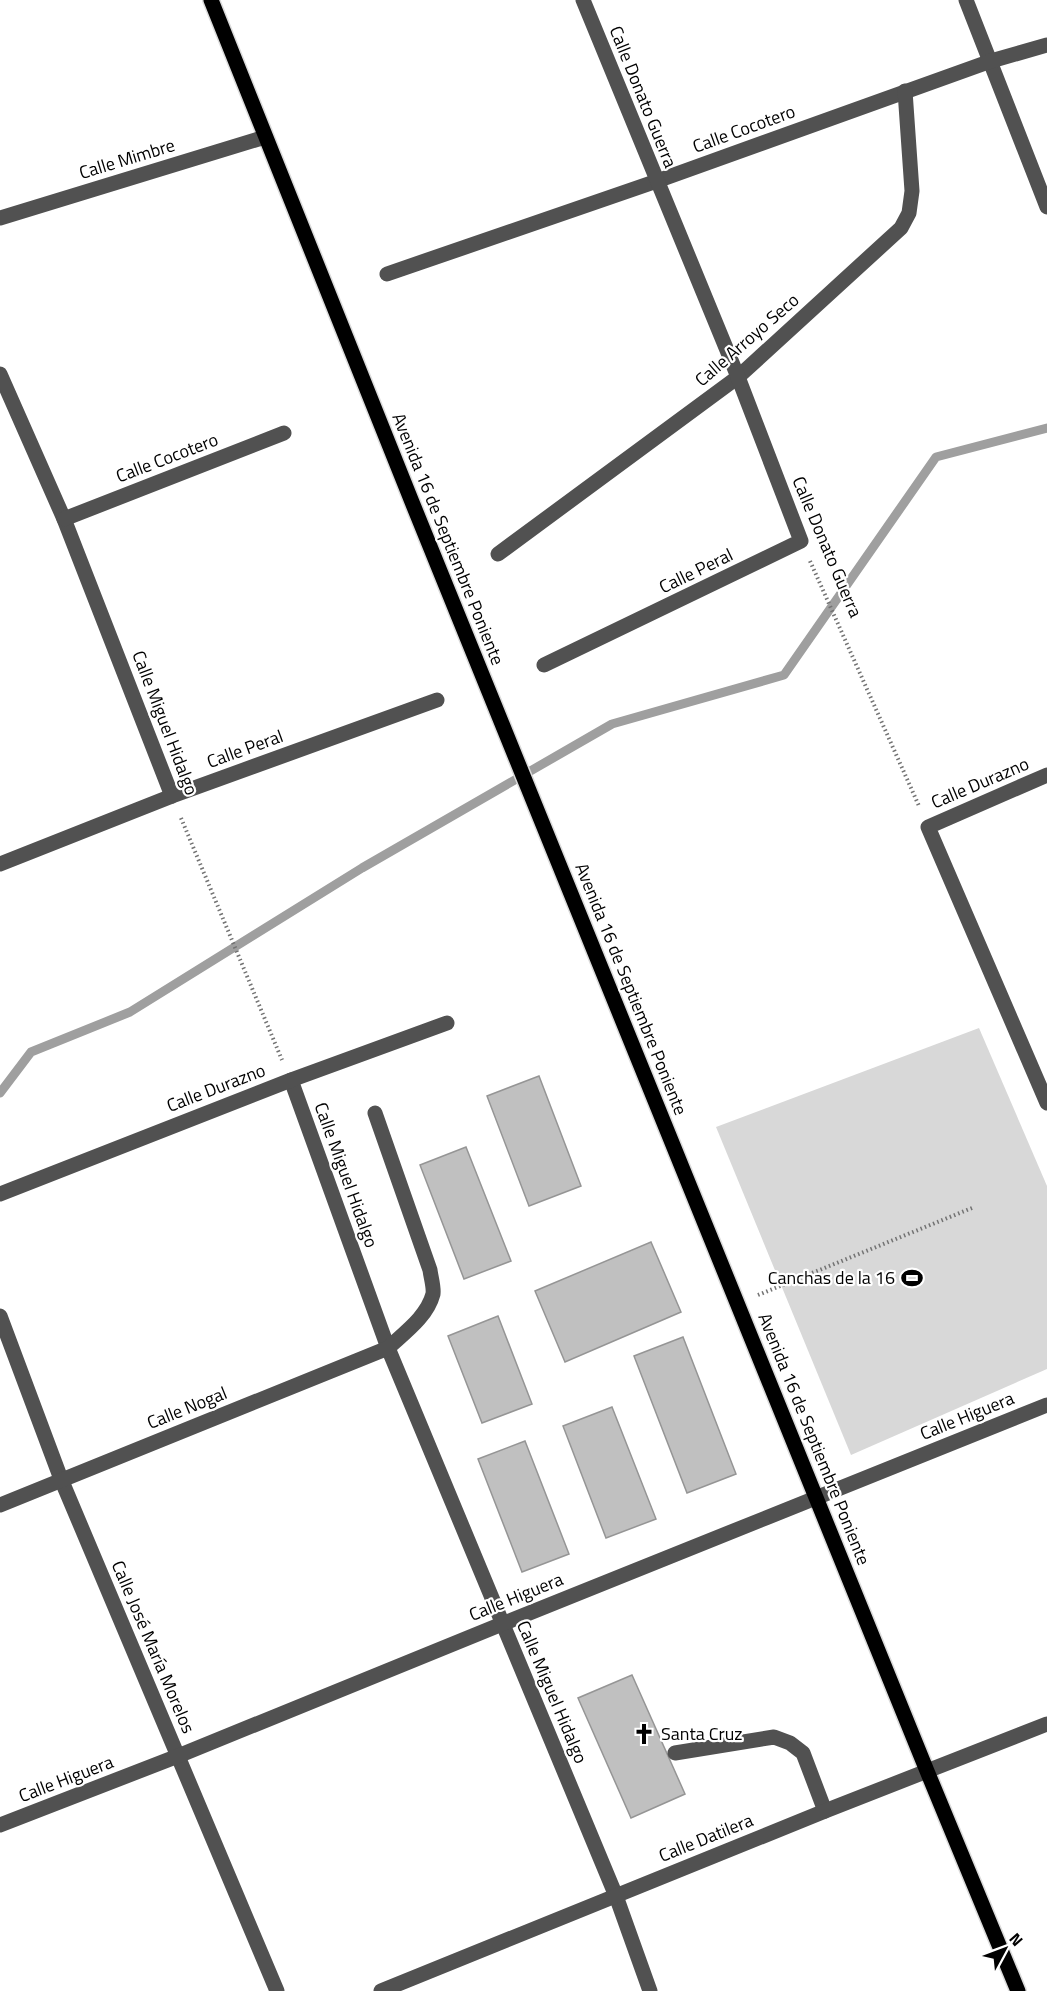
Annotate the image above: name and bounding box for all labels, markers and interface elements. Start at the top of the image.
street label: Calle Donato Guerra [603,22,684,172]
street label: Calle Cocotero [689,97,799,160]
street label: Calle Mimbre [76,131,178,186]
street label: Calle Arroyo Seco [689,287,805,393]
street label: Avenida 16 de Septiembre Poniente [385,409,512,669]
street label: Calle Cocotero [112,426,222,489]
street label: Calle Donato Guerra [786,472,869,622]
street label: Calle Peral [654,541,737,600]
street label: Calle Miguel Hidalgo [125,647,205,799]
street label: Calle Peral [203,722,287,775]
street label: Calle Durazno [927,750,1033,815]
street label: Avenida 16 de Septiembre Poniente [568,859,695,1119]
street label: Calle Durazno [162,1056,269,1119]
street label: Calle Miguel Hidalgo [308,1098,385,1251]
place label: Canchas de la 16 [768,1264,895,1291]
sports icon: Canchas de la 16 [900,1266,924,1290]
street label: Avenida 16 de Septiembre Poniente [751,1309,878,1569]
street label: Calle Nogal [143,1379,231,1436]
street label: Calle Higuera [916,1384,1018,1447]
street label: Calle José María Morelos [105,1556,202,1737]
street label: Calle Higuera [465,1565,567,1628]
street label: Calle Miguel Hidalgo [510,1616,595,1767]
place label: Santa Cruz [661,1720,742,1747]
church icon: Santa Cruz [632,1722,656,1746]
street label: Calle Higuera [15,1748,117,1809]
street label: Calle Datilera [655,1806,757,1869]
north arrow [975,1919,1035,1979]
text: N [1004,1927,1029,1951]

